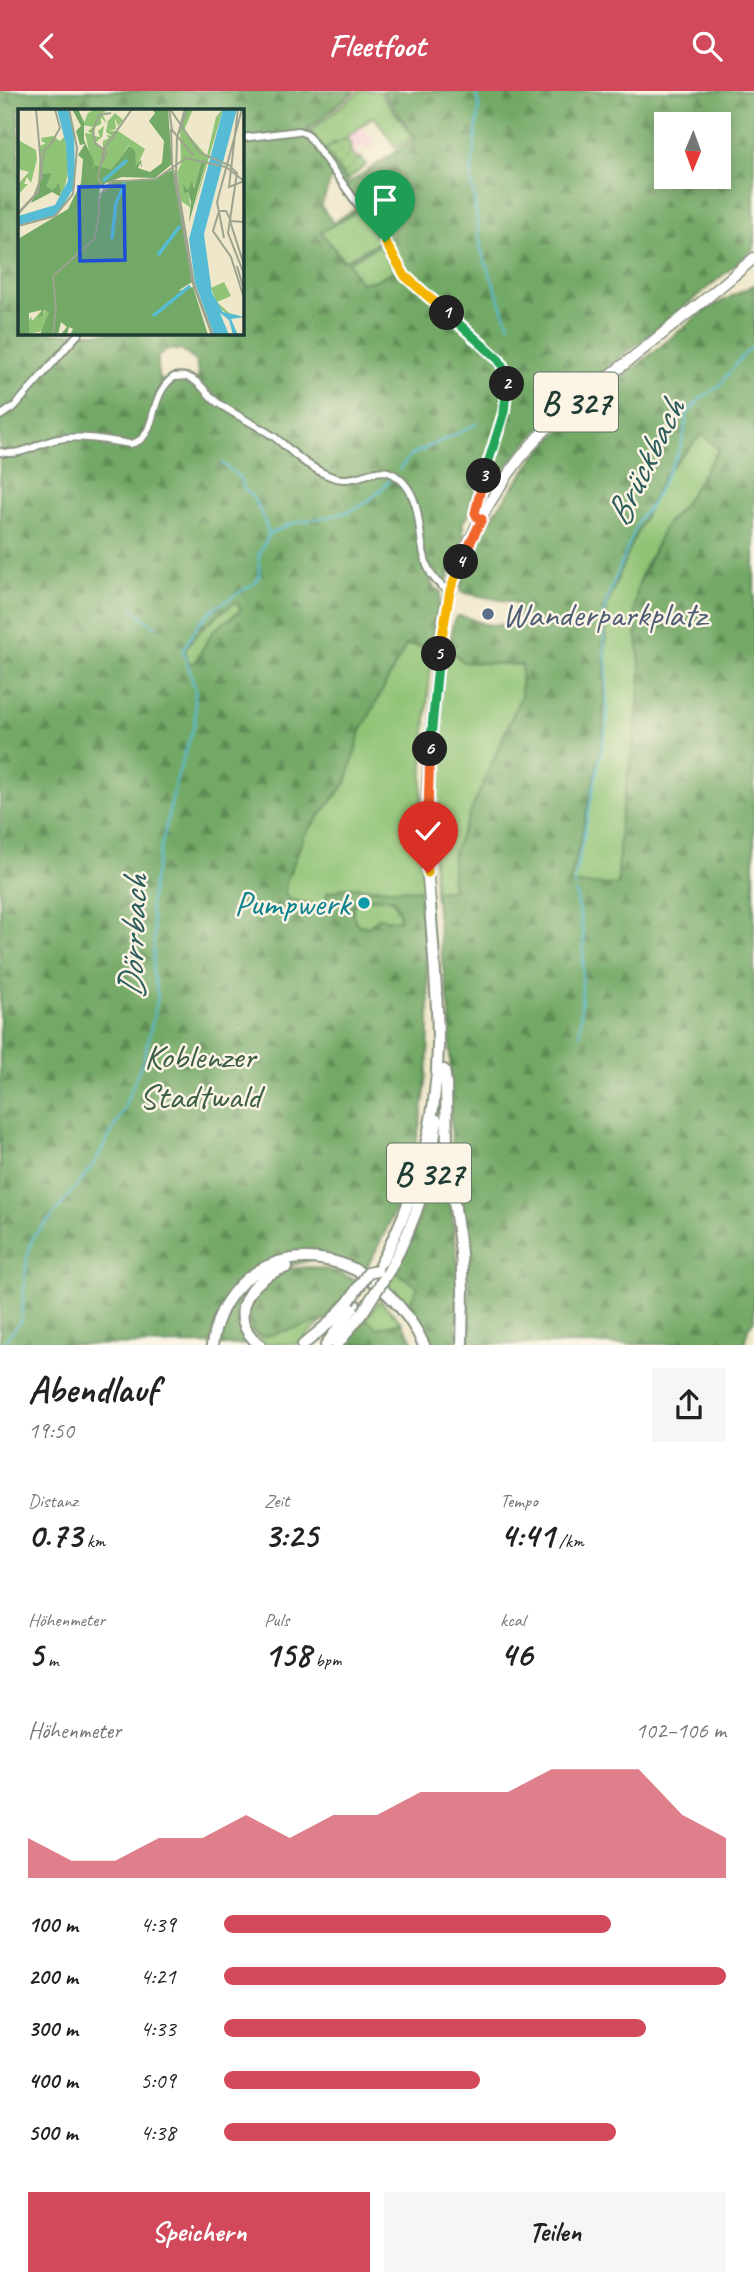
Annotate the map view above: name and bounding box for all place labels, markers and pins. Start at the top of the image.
pin [355,170,415,242]
pin: 1 [430,295,464,331]
pin: 2 [490,367,524,401]
pin: 3 [466,459,502,493]
pin: 4 [444,545,478,580]
place label: Wanderparkplatz [502,592,710,637]
marker: Wanderparkplatz [480,606,496,622]
pin: 5 [422,637,457,671]
pin: 6 [412,731,448,767]
pin [398,801,458,873]
place label: Pumpwerk [234,881,352,926]
marker: Pumpwerk [356,895,372,911]

